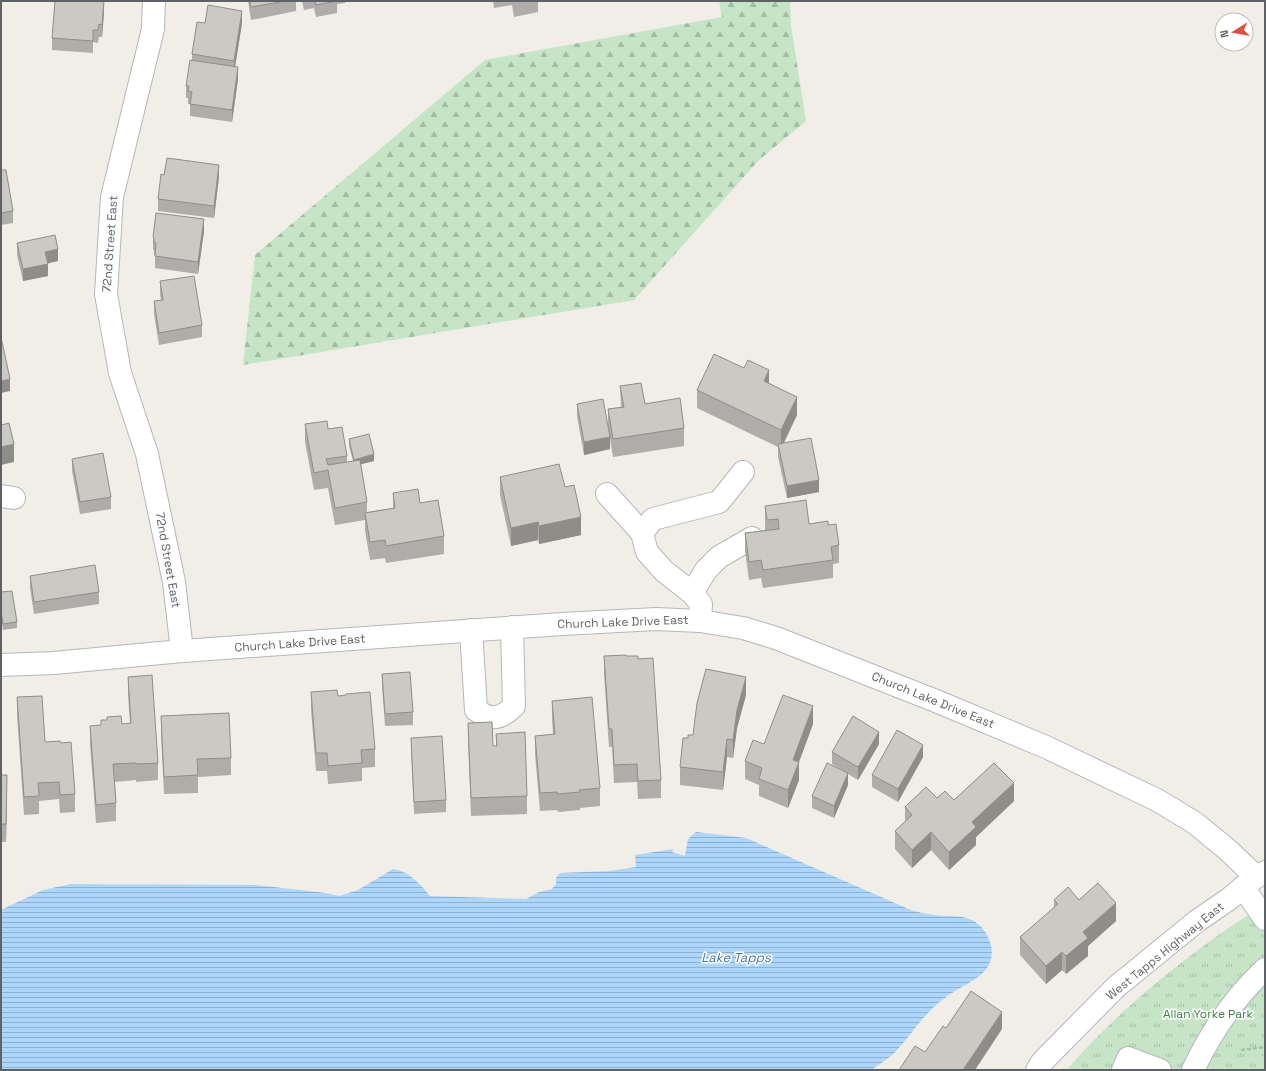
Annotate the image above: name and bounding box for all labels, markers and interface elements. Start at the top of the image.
north arrow [1214,12,1254,52]
text: N [1217,29,1232,39]
street label: 72nd Street East [99,195,121,293]
street label: 72nd Street East [152,511,184,609]
street label: Church Lake Drive East [557,612,689,632]
street label: Church Lake Drive East [234,630,366,656]
street label: Church Lake Drive East [869,668,997,732]
street label: West Tapps Highway East [1103,898,1227,1004]
water label: Lake Tapps [701,949,772,966]
park label: Allan Yorke Park [1163,1006,1254,1022]

